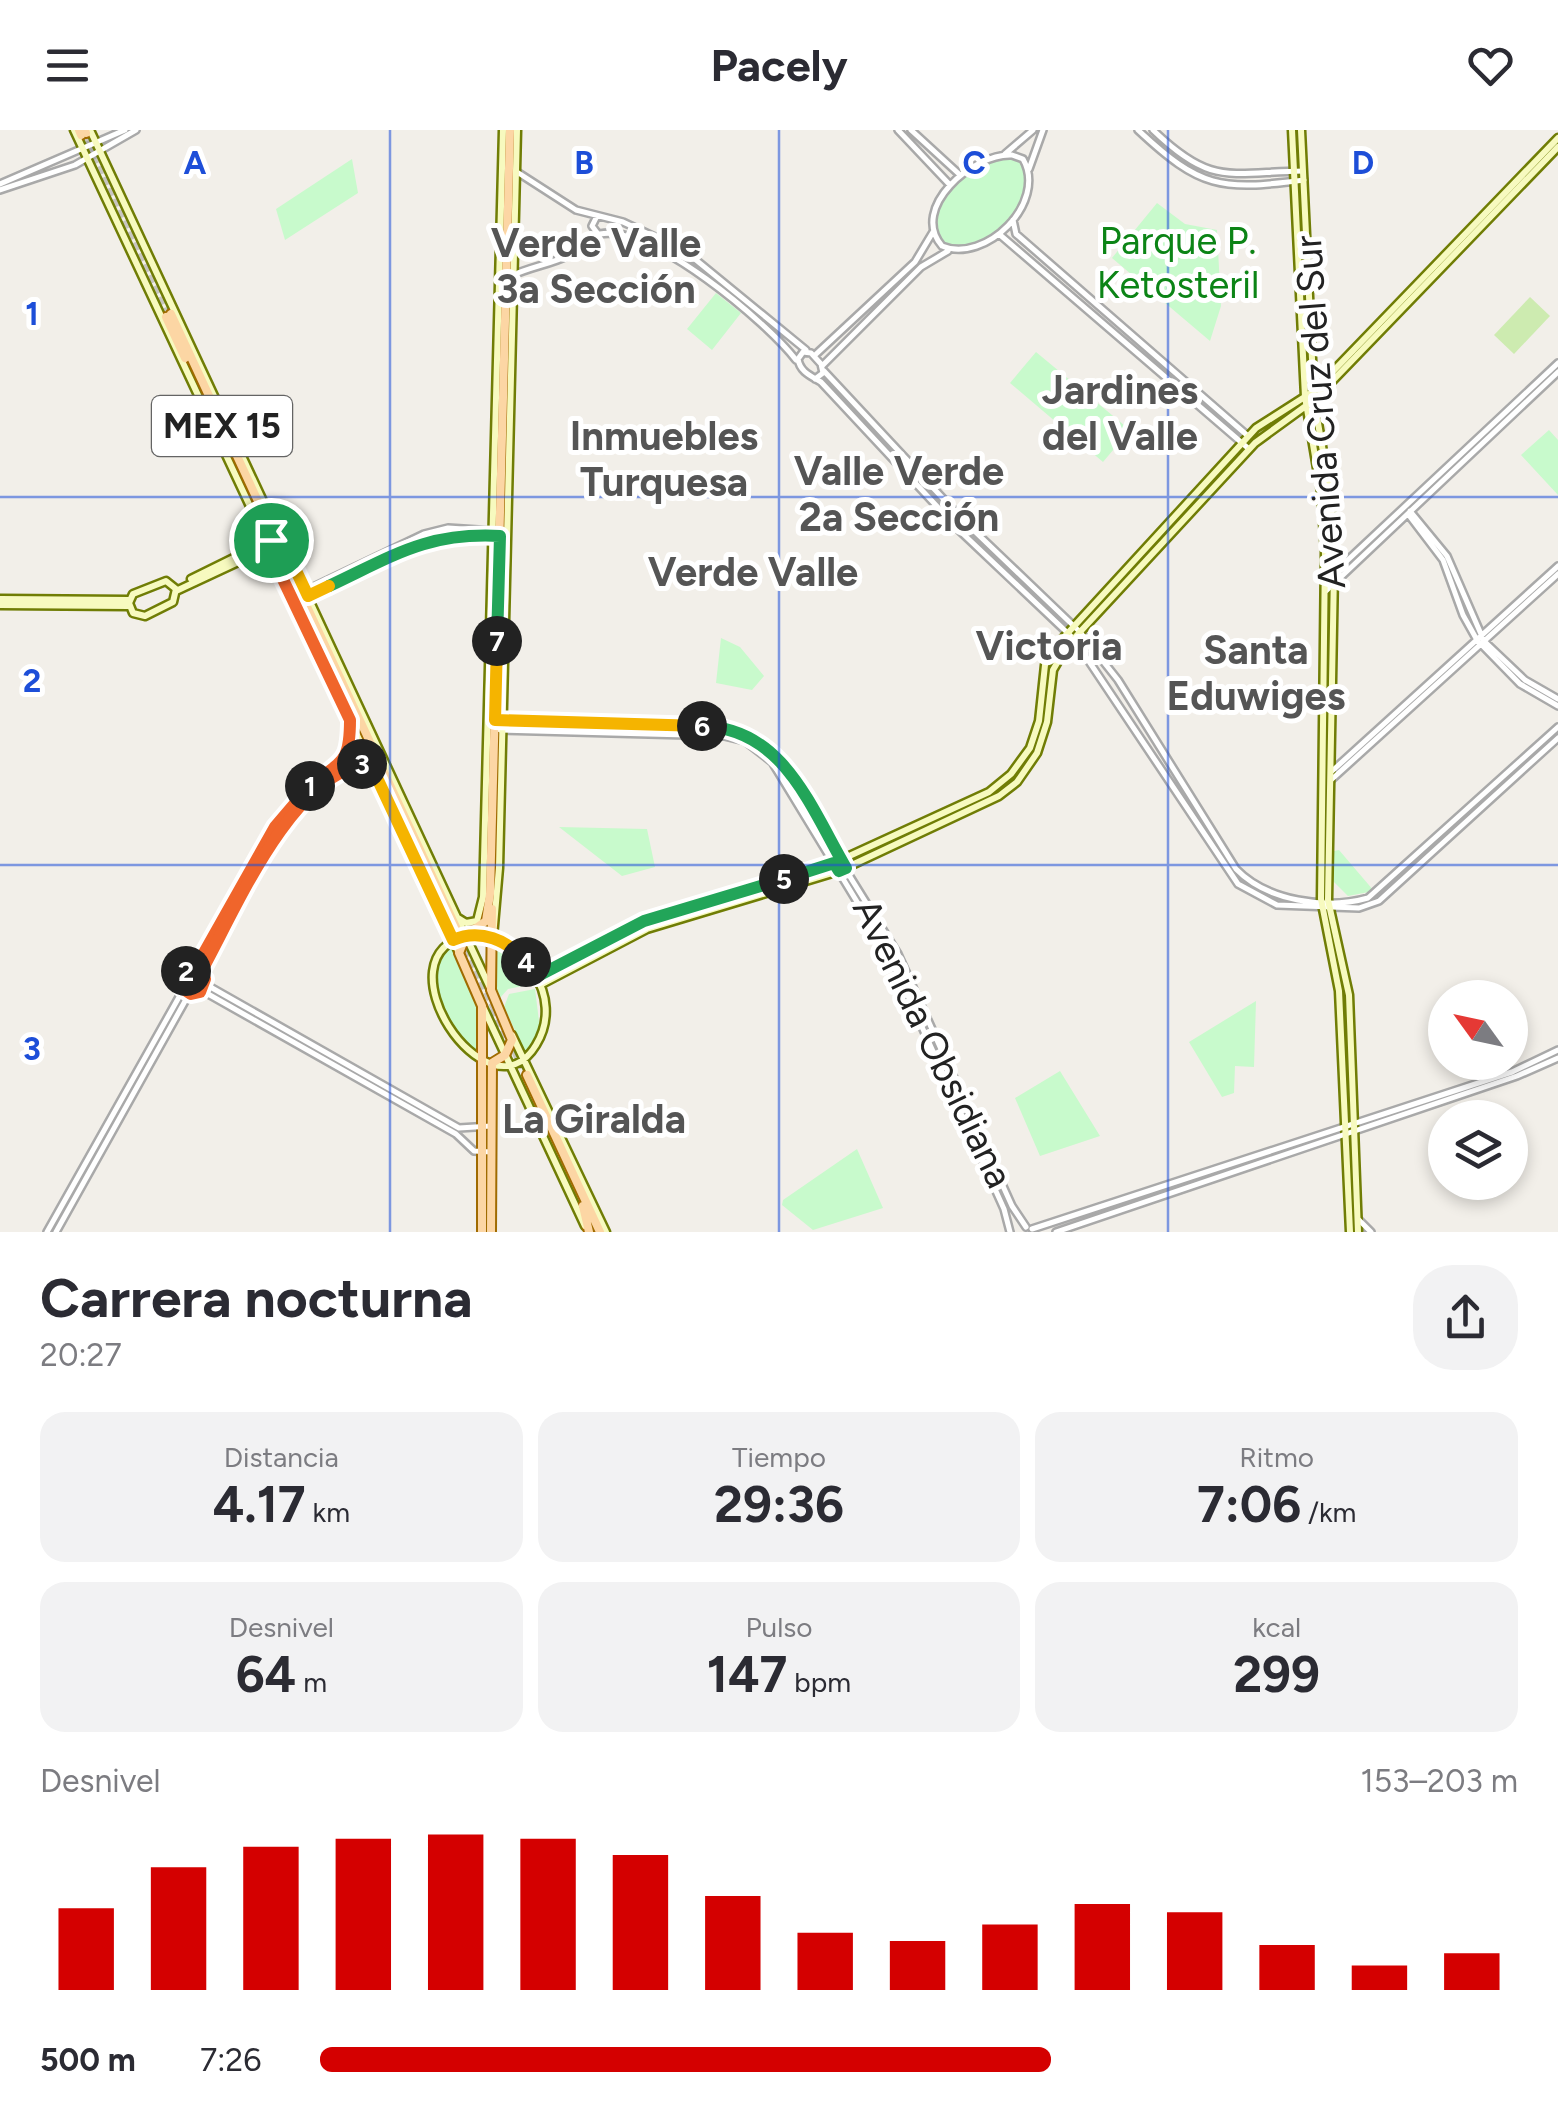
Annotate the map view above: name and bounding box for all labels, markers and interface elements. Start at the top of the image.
icon: menu [40,38,95,93]
text: Pacely [710,38,848,92]
icon: heart [1463,38,1518,93]
text: A [184,144,207,182]
text: B [574,144,594,182]
text: C [962,144,986,182]
text: D [1352,144,1374,182]
park label: Parque P. Ketosteril [1097,218,1259,308]
district label: Verde Valle 3a Sección [491,219,701,313]
street label: Avenida Cruz del Sur [1285,234,1355,590]
text: 1 [25,295,39,333]
district label: Jardines del Valle [1042,366,1198,460]
road number: MEX 15 [152,396,292,456]
district label: Inmuebles Turquesa [570,412,758,506]
district label: Valle Verde 2a Sección [794,447,1004,541]
pin [229,498,314,583]
icon: arrive [244,513,299,568]
district label: Verde Valle [648,548,858,596]
pin: 7 [472,616,522,666]
district label: Victoria [975,622,1123,670]
text: 7 [489,624,505,658]
district label: Santa Eduwiges [1167,626,1345,720]
text: 2 [23,662,41,700]
pin: 6 [677,701,727,751]
text: 6 [694,709,710,743]
pin: 3 [337,739,387,789]
text: 3 [354,747,370,781]
pin: 1 [285,761,335,811]
text: 1 [304,769,316,803]
pin: 5 [759,854,809,904]
text: 5 [776,862,792,896]
street label: Avenida Obsidiana [843,891,1023,1195]
pin: 4 [501,937,551,987]
text: 4 [517,945,535,979]
pin: 2 [161,946,211,996]
text: 2 [178,954,194,988]
north arrow [1428,980,1528,1080]
map controls [1428,980,1528,1200]
text: 3 [23,1030,41,1068]
district label: La Giralda [502,1095,686,1143]
button: layers [1428,1100,1528,1200]
text: Carrera nocturna [40,1265,473,1331]
button: share [1413,1265,1518,1370]
text: 20:27 [40,1336,122,1374]
text: Distancia [224,1440,339,1474]
text: Tiempo [732,1440,826,1474]
text: Ritmo [1239,1440,1314,1474]
text: 4.17 [213,1474,306,1535]
text: 29:36 [714,1474,844,1535]
text: 7:06 [1197,1474,1301,1535]
text: km [306,1495,350,1529]
text: /km [1301,1495,1356,1529]
text: Desnivel [229,1610,334,1644]
text: Pulso [745,1610,813,1644]
text: kcal [1252,1610,1301,1644]
text: 64 [236,1644,296,1705]
text: 147 [707,1644,787,1705]
text: 299 [1233,1644,1320,1705]
text: m [296,1665,327,1699]
text: bpm [787,1665,851,1699]
text: Desnivel [40,1762,160,1800]
text: 153–203 m [1360,1762,1518,1800]
text: 500 m [40,2041,136,2079]
text: 7:26 [200,2041,261,2079]

